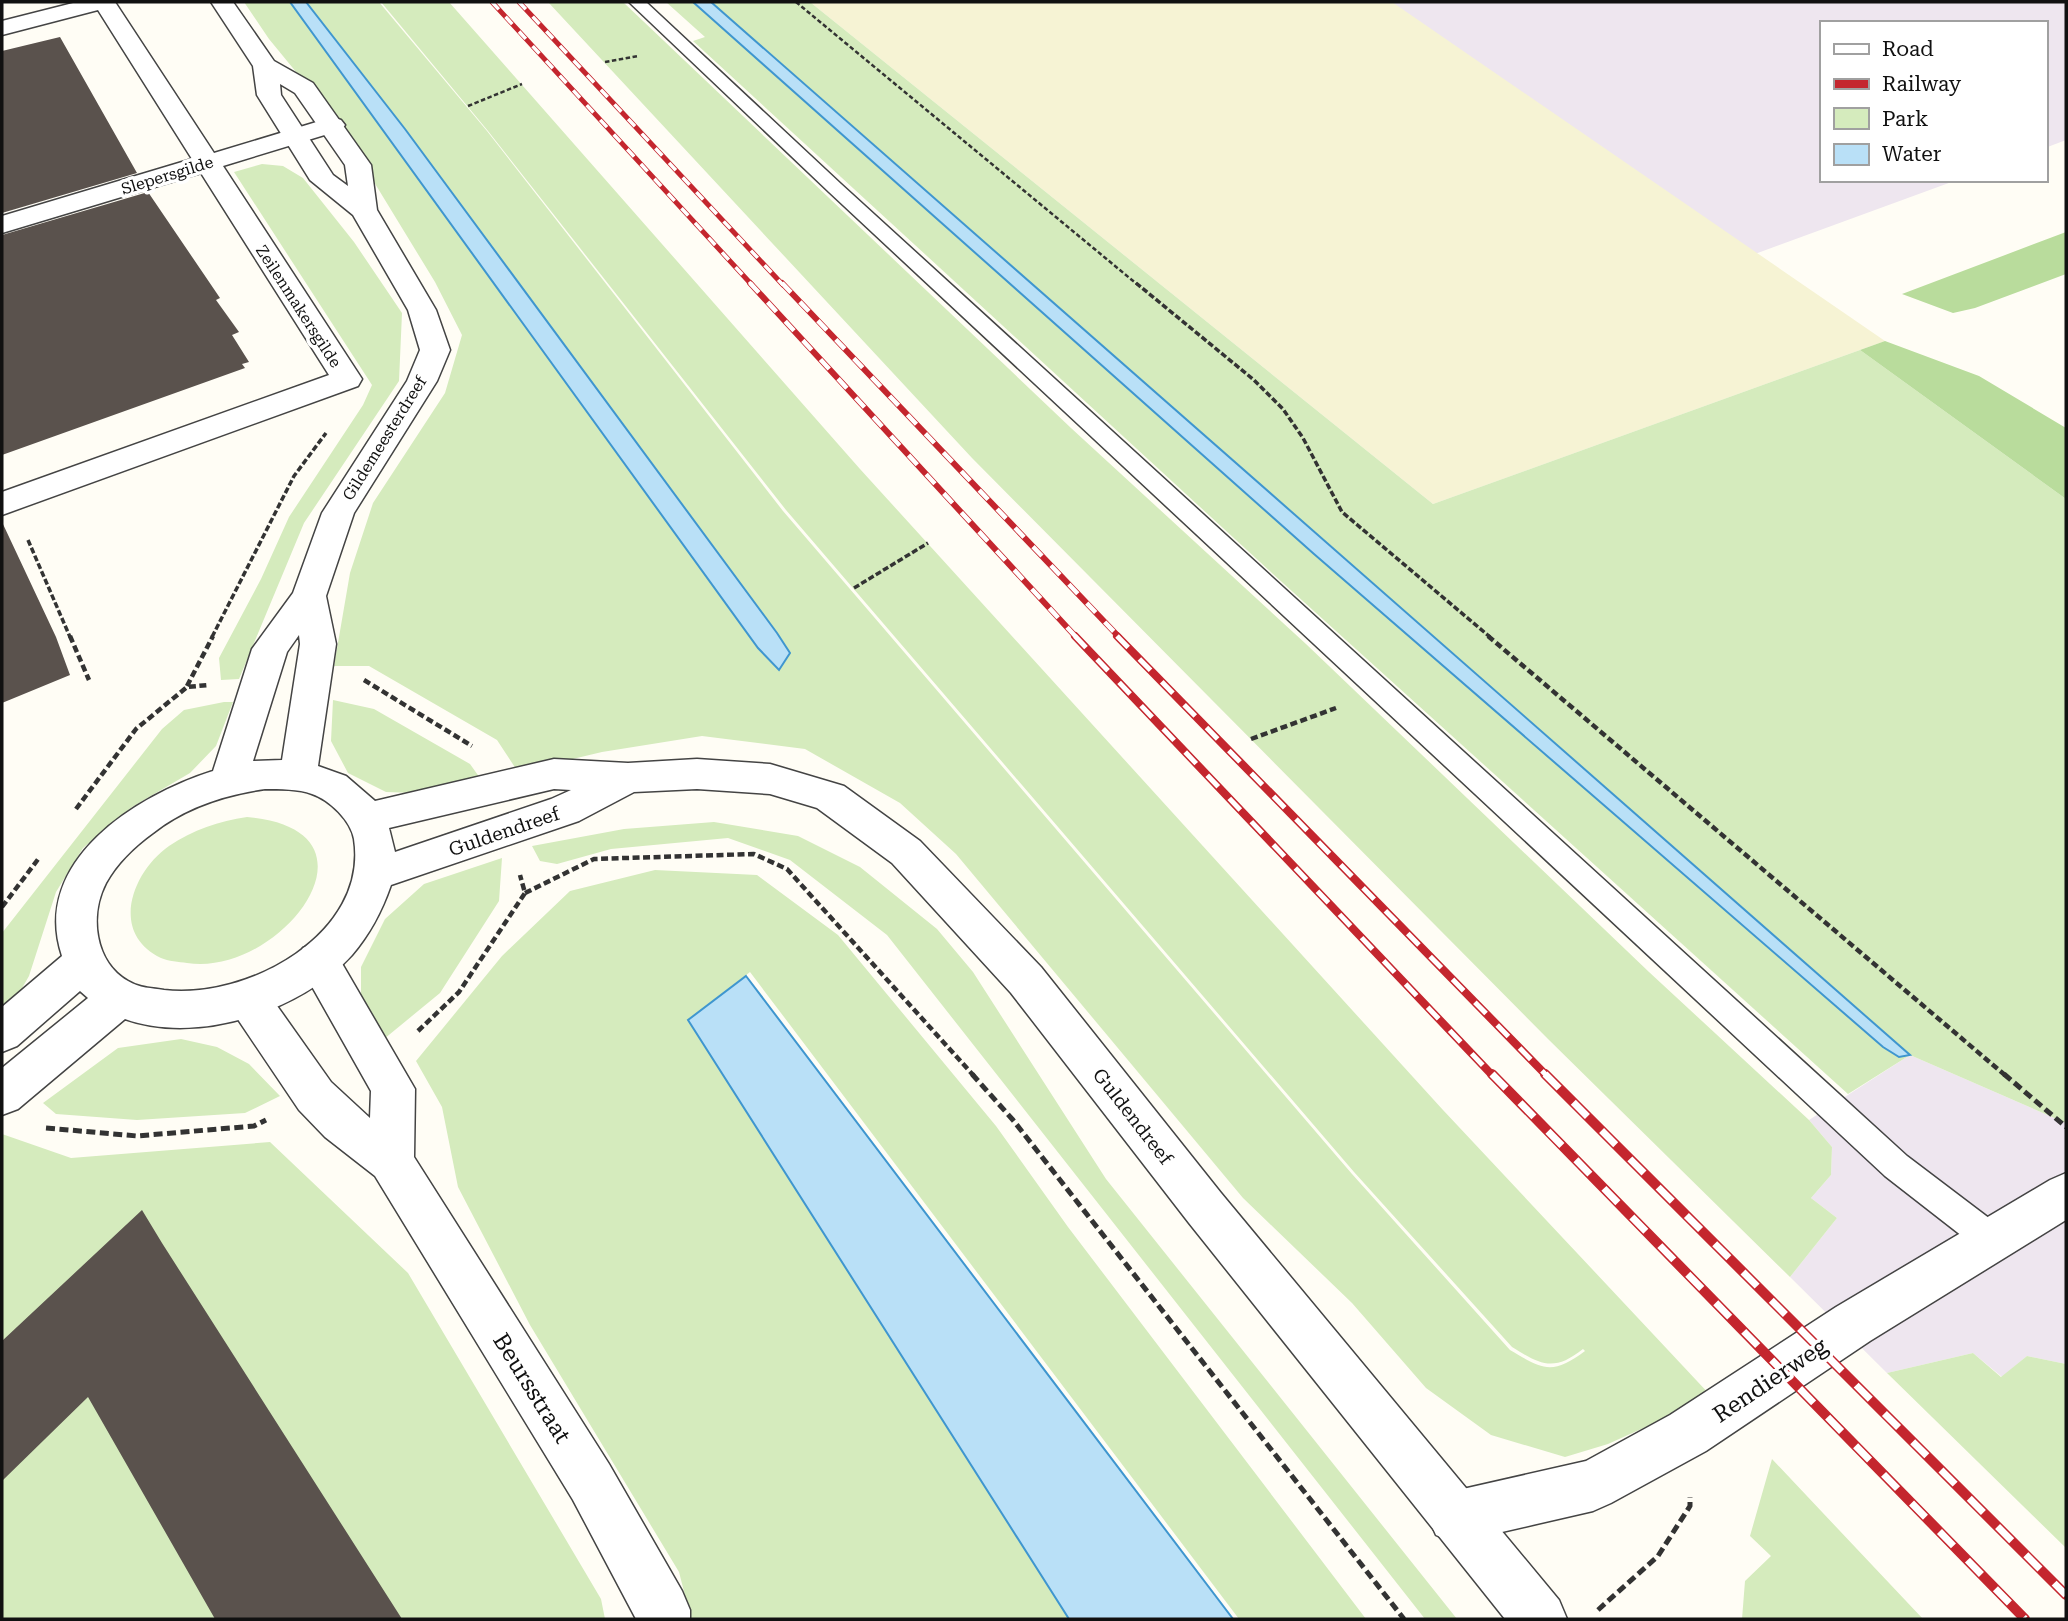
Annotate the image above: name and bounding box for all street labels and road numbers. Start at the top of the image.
street label: Slepersgilde [119,152,216,198]
street label: Zeilenmakersgilde [252,242,345,371]
street label: Gildemeesterdreef [339,372,431,504]
street label: Guldendreef [446,802,563,861]
street label: Guldendreef [1088,1064,1178,1170]
street label: Beursstraat [487,1328,576,1449]
street label: Rendierweg [1708,1332,1832,1428]

